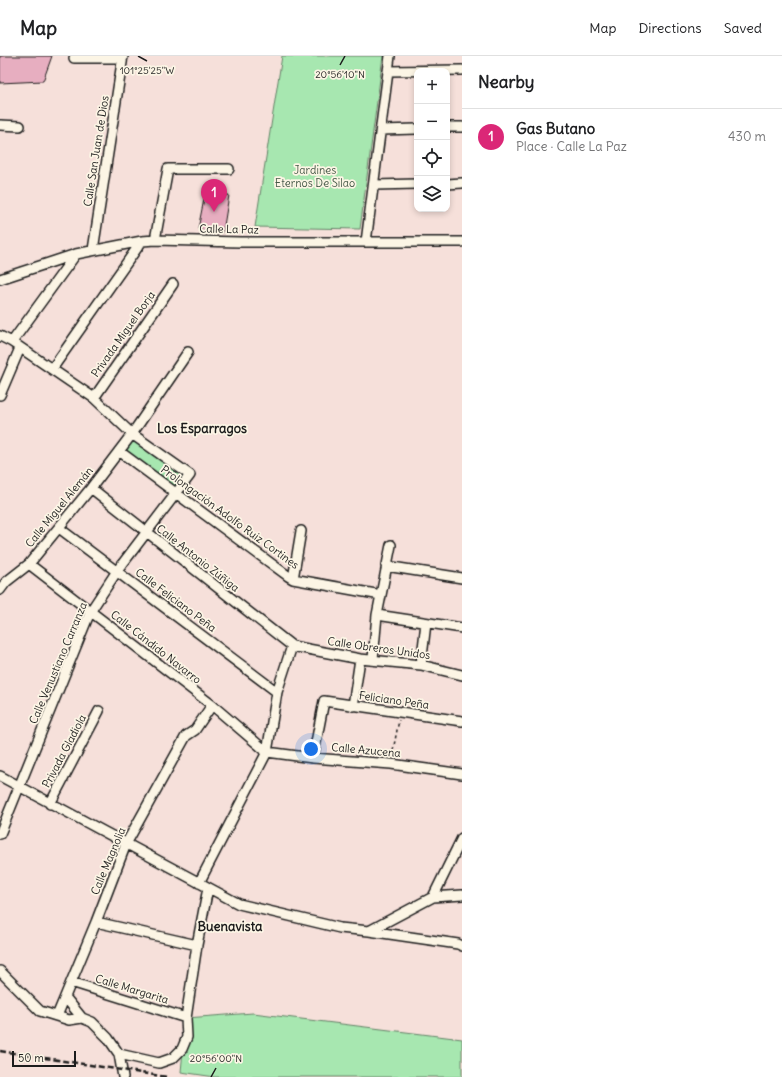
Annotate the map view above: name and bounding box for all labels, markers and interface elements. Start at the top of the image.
text: Map [20,16,57,40]
text: Map [589,19,616,37]
text: Directions [638,19,702,37]
text: Saved [724,19,762,37]
text: 101°25'25"W [120,64,174,77]
text: 20°56'10"N [315,68,365,81]
map controls [414,68,450,212]
button: + [414,68,450,104]
text: Nearby [478,71,534,93]
street label: Calle San Juan de Dios [80,95,112,207]
button: − [414,104,450,140]
text: Gas Butano [516,119,595,138]
text: 1 [488,128,494,145]
text: 430 m [728,128,766,145]
text: Place · Calle La Paz [516,138,627,155]
button: locate [414,140,450,176]
park label: Jardines Eternos De Silao [275,163,355,190]
button: layers [414,176,450,212]
pin: 1 [201,179,227,212]
street label: Calle La Paz [199,221,259,237]
street label: Privada Miguel Borja [88,288,158,380]
district label: Los Esparragos [157,420,247,437]
street label: Prolongación Adolfo Ruiz Cortines [158,462,302,572]
street label: Calle Miguel Alemán [22,464,96,550]
street label: Calle Antonio Zúñiga [154,521,242,595]
street label: Calle Feliciano Peña [133,565,219,635]
street label: Calle Venustiano Carranza [26,600,90,726]
street label: Calle Cándido Navarro [108,607,204,687]
street label: Calle Obreros Unidos [327,634,431,662]
street label: Feliciano Peña [358,688,430,712]
street label: Privada Gladiola [39,712,89,790]
your location [301,739,321,759]
street label: Calle Azucena [331,740,401,760]
street label: Calle Magnolia [88,825,128,897]
district label: Buenavista [198,918,263,935]
street label: Calle Margarita [94,971,170,1007]
scale bar [12,1049,76,1068]
text: 50 m [18,1051,44,1065]
text: 20°56'00"N [190,1052,242,1065]

